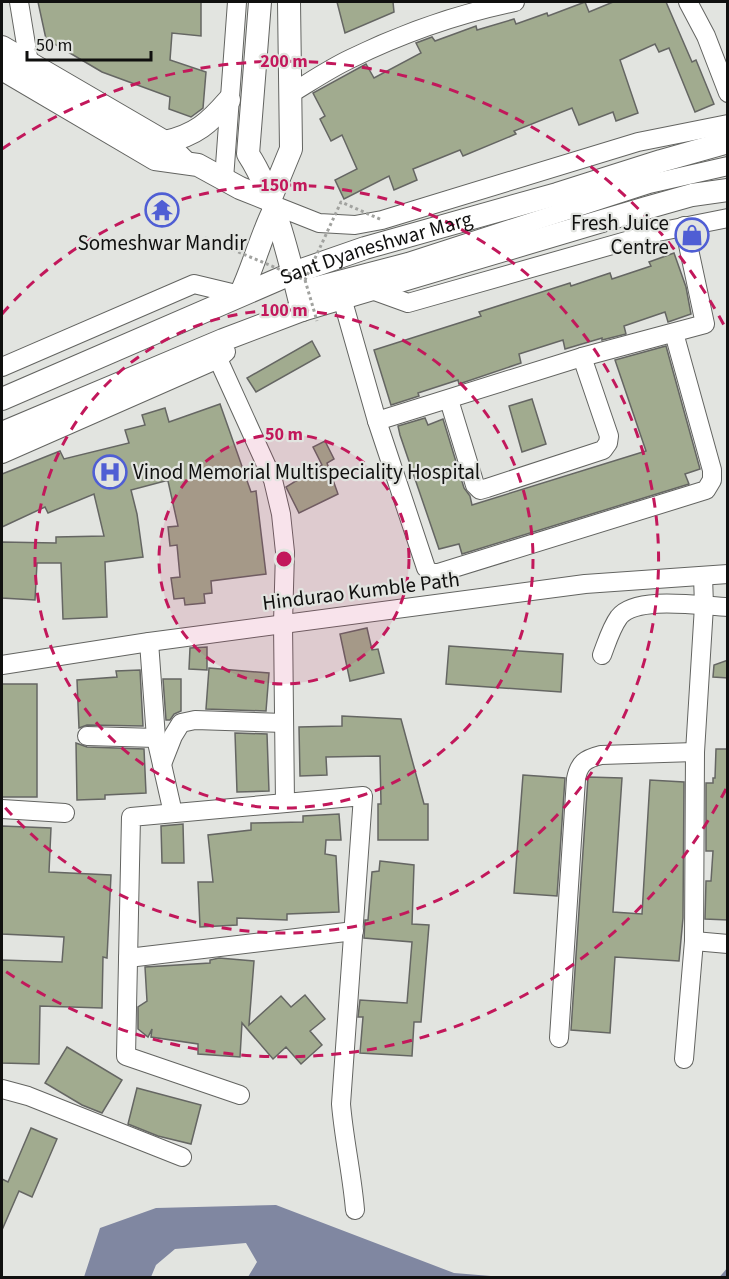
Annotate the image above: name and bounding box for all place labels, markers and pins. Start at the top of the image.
temple icon: Someshwar Mandir [144,192,180,228]
place label: Fresh Juice Centre [571,208,669,262]
shop icon: Fresh Juice Centre [674,217,710,253]
place label: Someshwar Mandir [77,228,247,258]
hospital icon: Vinod Memorial Multispeciality Hospital [92,454,128,490]
place label: Vinod Memorial Multispeciality Hospital [133,457,480,487]
centre of rings [274,549,294,569]

